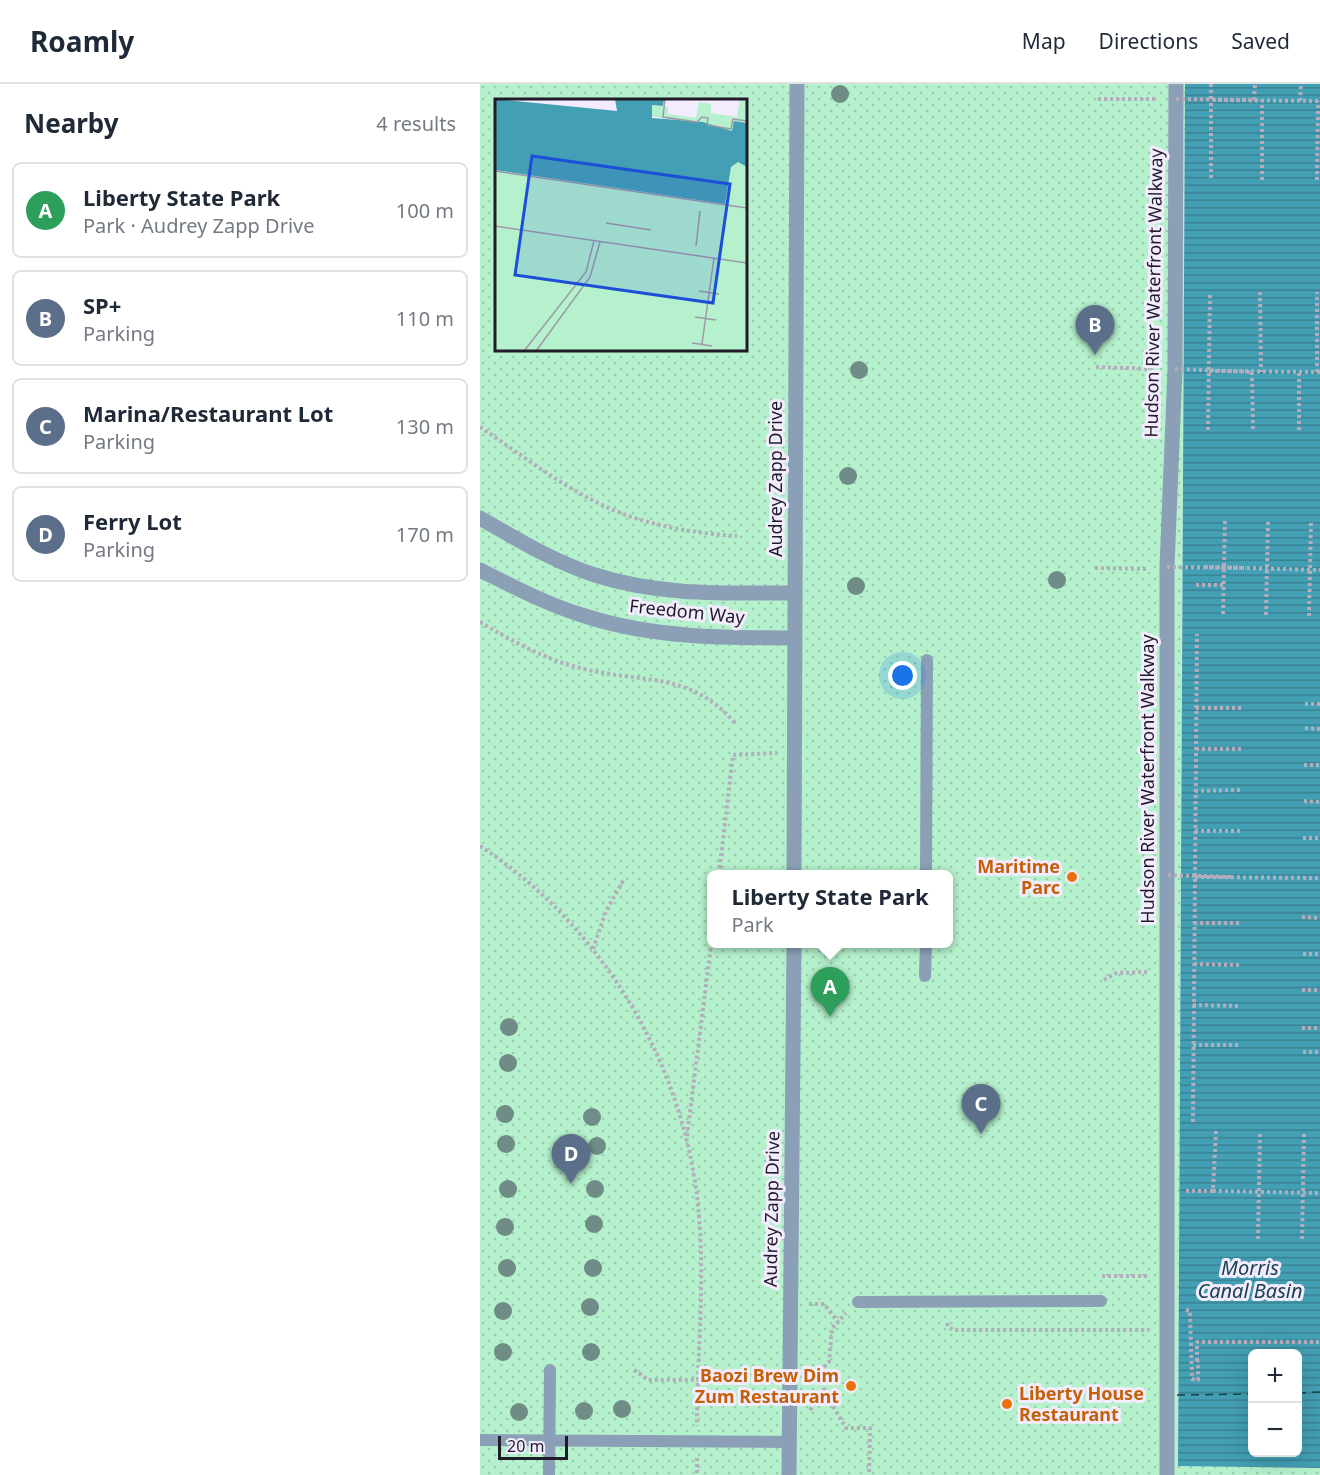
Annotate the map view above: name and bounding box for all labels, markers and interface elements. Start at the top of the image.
text: Roamly [30,22,134,60]
text: Map [1022,27,1066,55]
text: Directions [1099,27,1198,55]
text: Saved [1231,27,1290,55]
inset map [495,99,747,351]
text: Nearby [24,105,119,141]
text: 4 results [376,110,456,137]
street label: Hudson River Waterfront Walkway [1138,147,1168,438]
text: Liberty State Park [83,182,280,212]
text: A [39,197,52,224]
text: 100 m [396,197,454,224]
text: Park · Audrey Zapp Drive [83,212,315,239]
text: SP+ [83,290,121,320]
text: B [39,305,52,332]
text: 110 m [396,305,454,332]
pin: B [1076,306,1114,355]
text: Parking [83,320,155,347]
text: Marina/Restaurant Lot [83,398,333,428]
street label: Audrey Zapp Drive [763,401,787,557]
text: C [39,413,52,440]
text: 130 m [396,413,454,440]
text: Parking [83,428,155,455]
text: Ferry Lot [83,506,182,536]
text: D [38,521,53,548]
text: 170 m [396,521,454,548]
text: Parking [83,536,155,563]
street label: Freedom Way [628,593,747,629]
street label: Hudson River Waterfront Walkway [1135,634,1159,924]
your location [888,661,917,690]
place label: Maritime Parc [977,854,1060,899]
popup [707,870,953,948]
marker: Maritime Parc [1065,870,1079,884]
text: Liberty State Park [731,881,929,911]
text: Park [731,911,774,938]
pin: A [810,968,850,1017]
pin: C [962,1084,1000,1134]
street label: Audrey Zapp Drive [758,1131,784,1287]
pin: D [552,1134,590,1184]
water label: Morris Canal Basin [1197,1254,1303,1304]
map controls [1248,1349,1302,1457]
button: + [1248,1349,1302,1403]
place label: Baozi Brew Dim Zum Restaurant [695,1363,839,1408]
marker: Baozi Brew Dim Zum Restaurant [844,1379,858,1393]
place label: Liberty House Restaurant [1019,1381,1144,1426]
marker: Liberty House Restaurant [1000,1397,1014,1411]
button: − [1248,1403,1302,1457]
scale bar [498,1433,568,1460]
text: 20 m [507,1435,544,1457]

